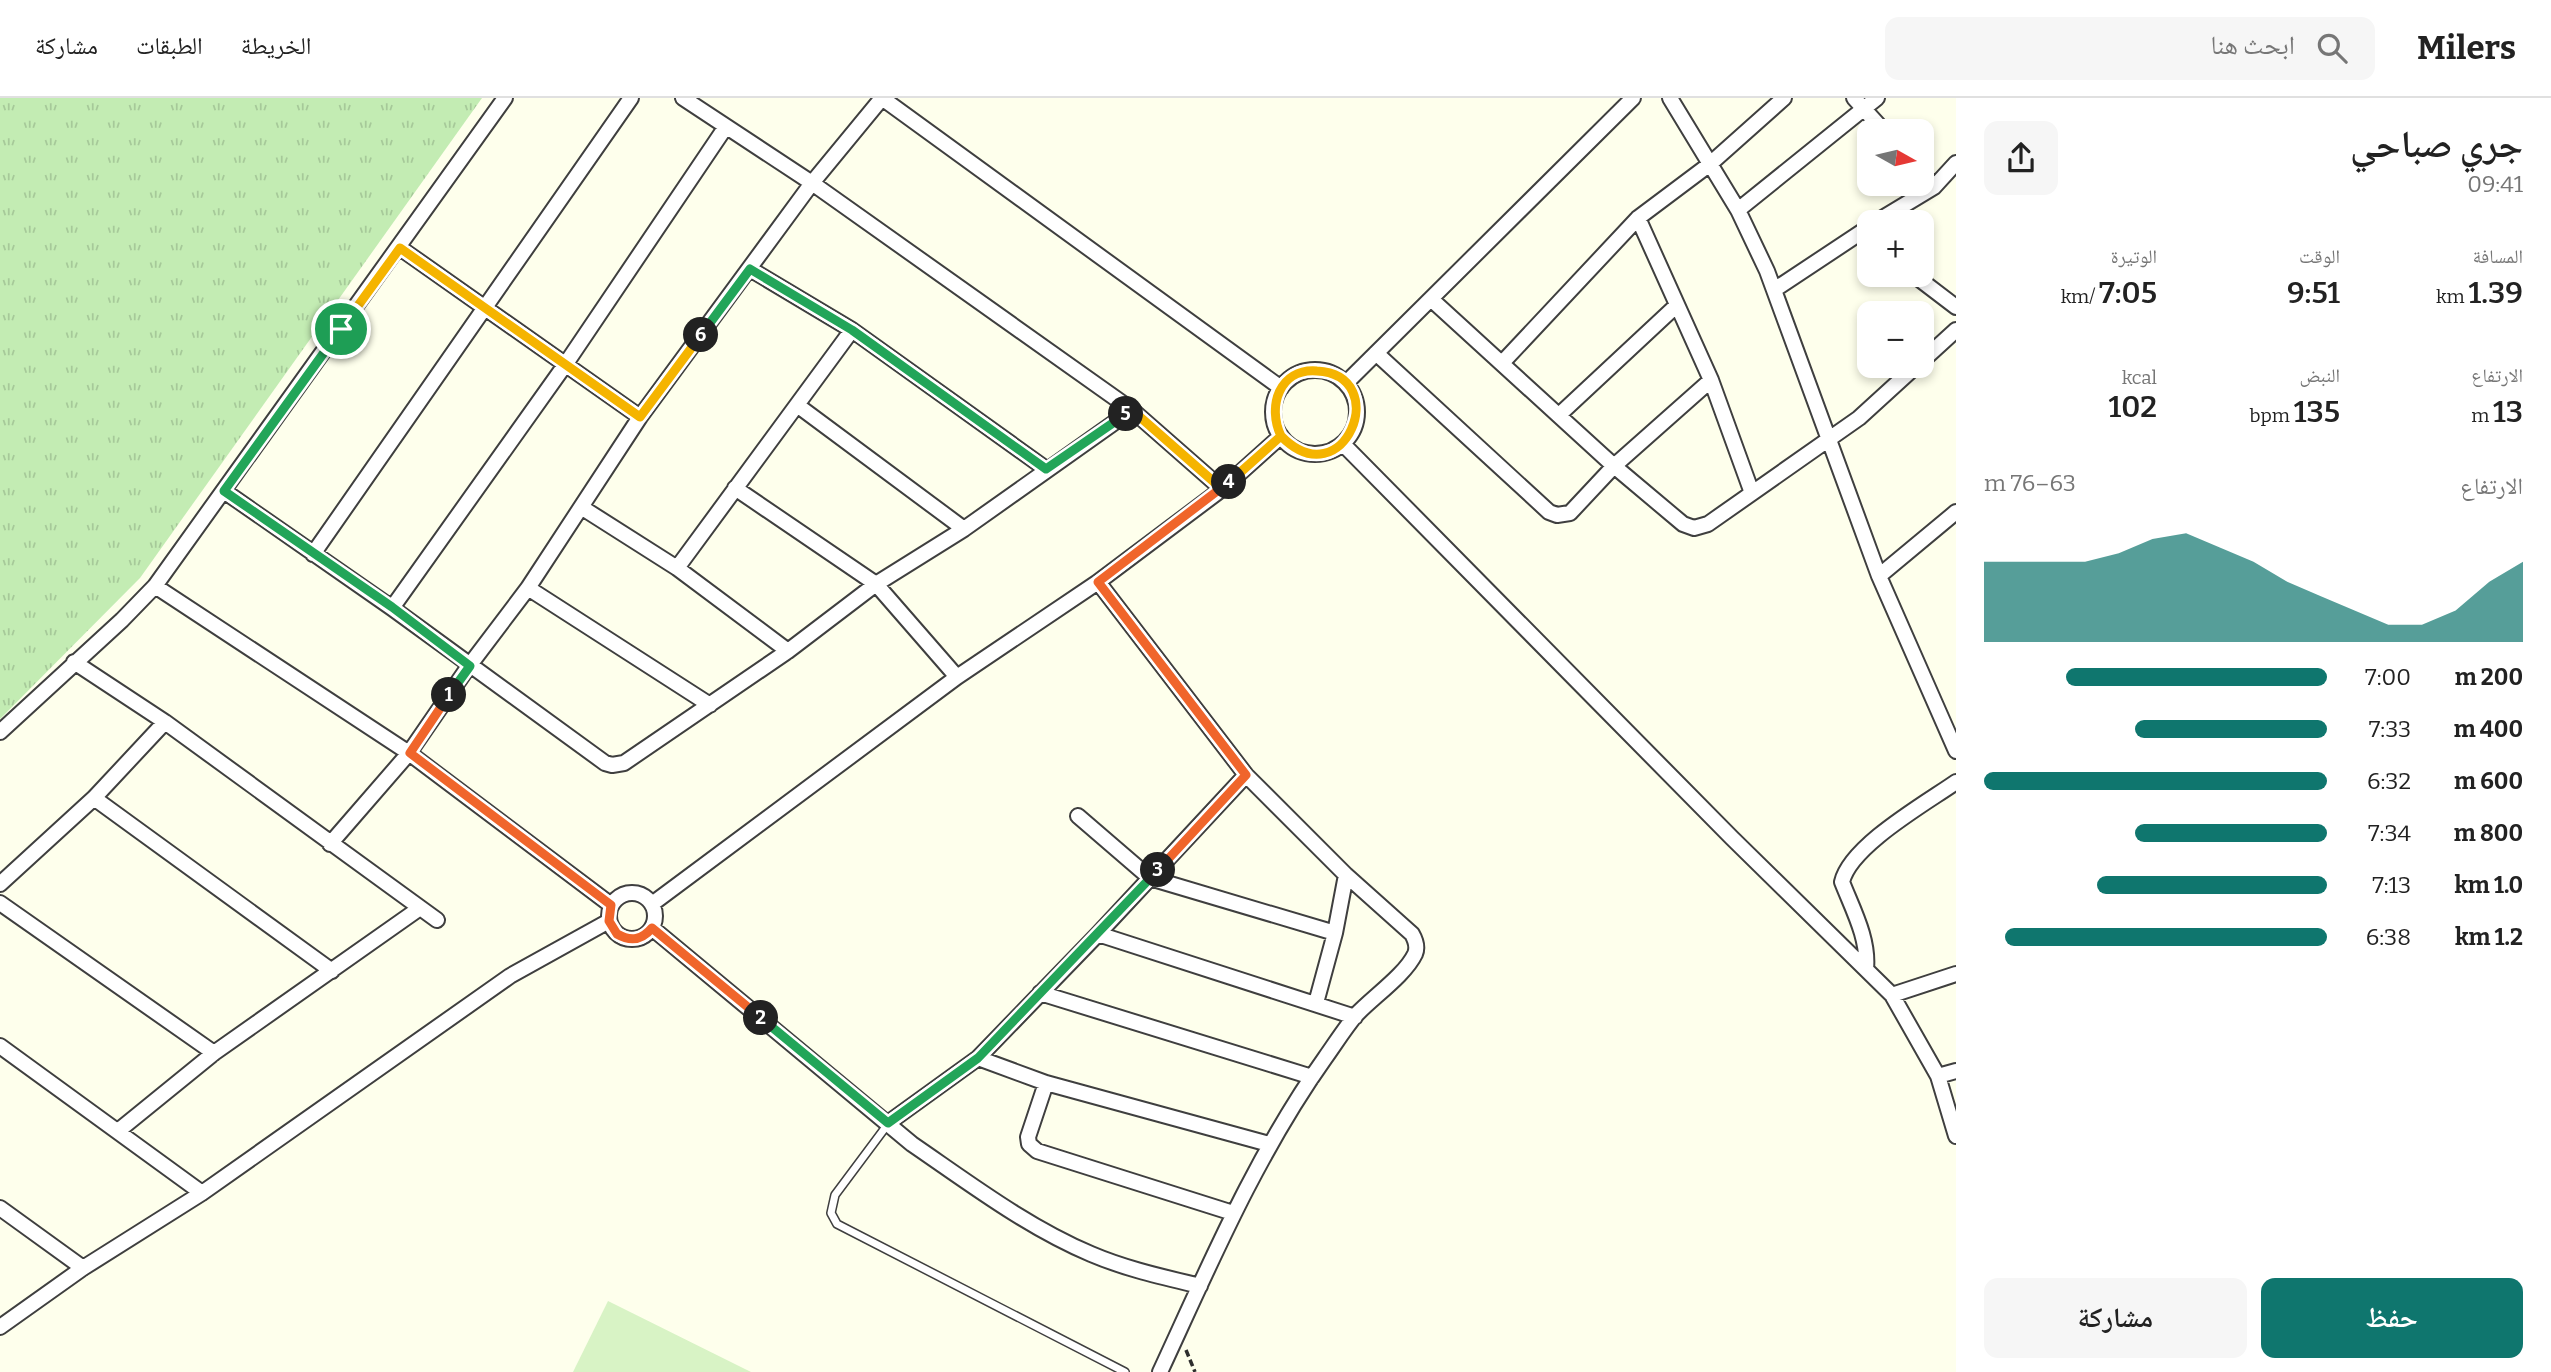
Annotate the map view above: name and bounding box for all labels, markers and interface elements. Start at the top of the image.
search box [1885,17,2375,80]
text: Milers [2417,28,2516,68]
icon: search [2313,29,2351,67]
text: ابحث هنا [2210,30,2295,61]
text: مشاركة [35,32,98,60]
text: الطبقات [136,32,203,60]
text: الخريطة [241,32,311,60]
north arrow [1857,119,1934,196]
map controls [1857,119,1934,378]
button: share [1984,121,2058,195]
text: جري صباحي [2350,121,2523,167]
text: 09:41 [2467,170,2523,198]
button: + [1857,210,1934,287]
text: الوتيرة [2111,245,2157,268]
text: الوقت [2299,245,2340,268]
text: المسافة [2473,245,2523,268]
text: 7:05 [2099,275,2157,311]
text: 9:51 [2287,275,2340,311]
text: 1.39 [2468,275,2523,311]
text: /km [2061,285,2099,308]
text: km [2436,285,2468,308]
pin [311,299,371,359]
button: − [1857,301,1934,378]
icon: arrive [322,310,360,348]
pin: 6 [684,317,718,352]
text: 6 [695,323,706,346]
text: النبض [2299,364,2340,387]
text: الارتفاع [2471,364,2523,387]
text: kcal [2122,366,2157,389]
text: 102 [2108,389,2157,425]
text: 135 [2294,394,2340,430]
text: 13 [2493,394,2523,430]
pin: 5 [1108,396,1144,432]
text: 5 [1120,402,1131,425]
text: bpm [2250,404,2294,427]
text: m [2471,404,2493,427]
pin: 4 [1212,464,1246,500]
text: 63–76 m [1984,469,2076,497]
text: 4 [1223,470,1234,493]
text: الارتفاع [2460,472,2523,500]
text: 7:00 [2365,663,2411,691]
text: 200 m [2455,663,2523,691]
pin: 1 [432,678,466,712]
text: 1 [444,683,453,706]
text: 7:33 [2369,715,2411,743]
text: 400 m [2454,715,2523,743]
text: 6:32 [2367,767,2411,795]
text: 600 m [2454,767,2523,795]
text: 7:34 [2368,819,2411,847]
text: 800 m [2454,819,2523,847]
pin: 3 [1140,852,1176,888]
text: 3 [1152,858,1163,881]
text: 7:13 [2372,871,2411,899]
text: 1.0 km [2454,871,2523,899]
text: 6:38 [2366,923,2411,951]
text: 1.2 km [2455,923,2523,951]
pin: 2 [744,1000,778,1035]
text: 2 [755,1006,766,1029]
button: مشاركة [1984,1278,2247,1358]
button: حفظ [2261,1278,2523,1358]

